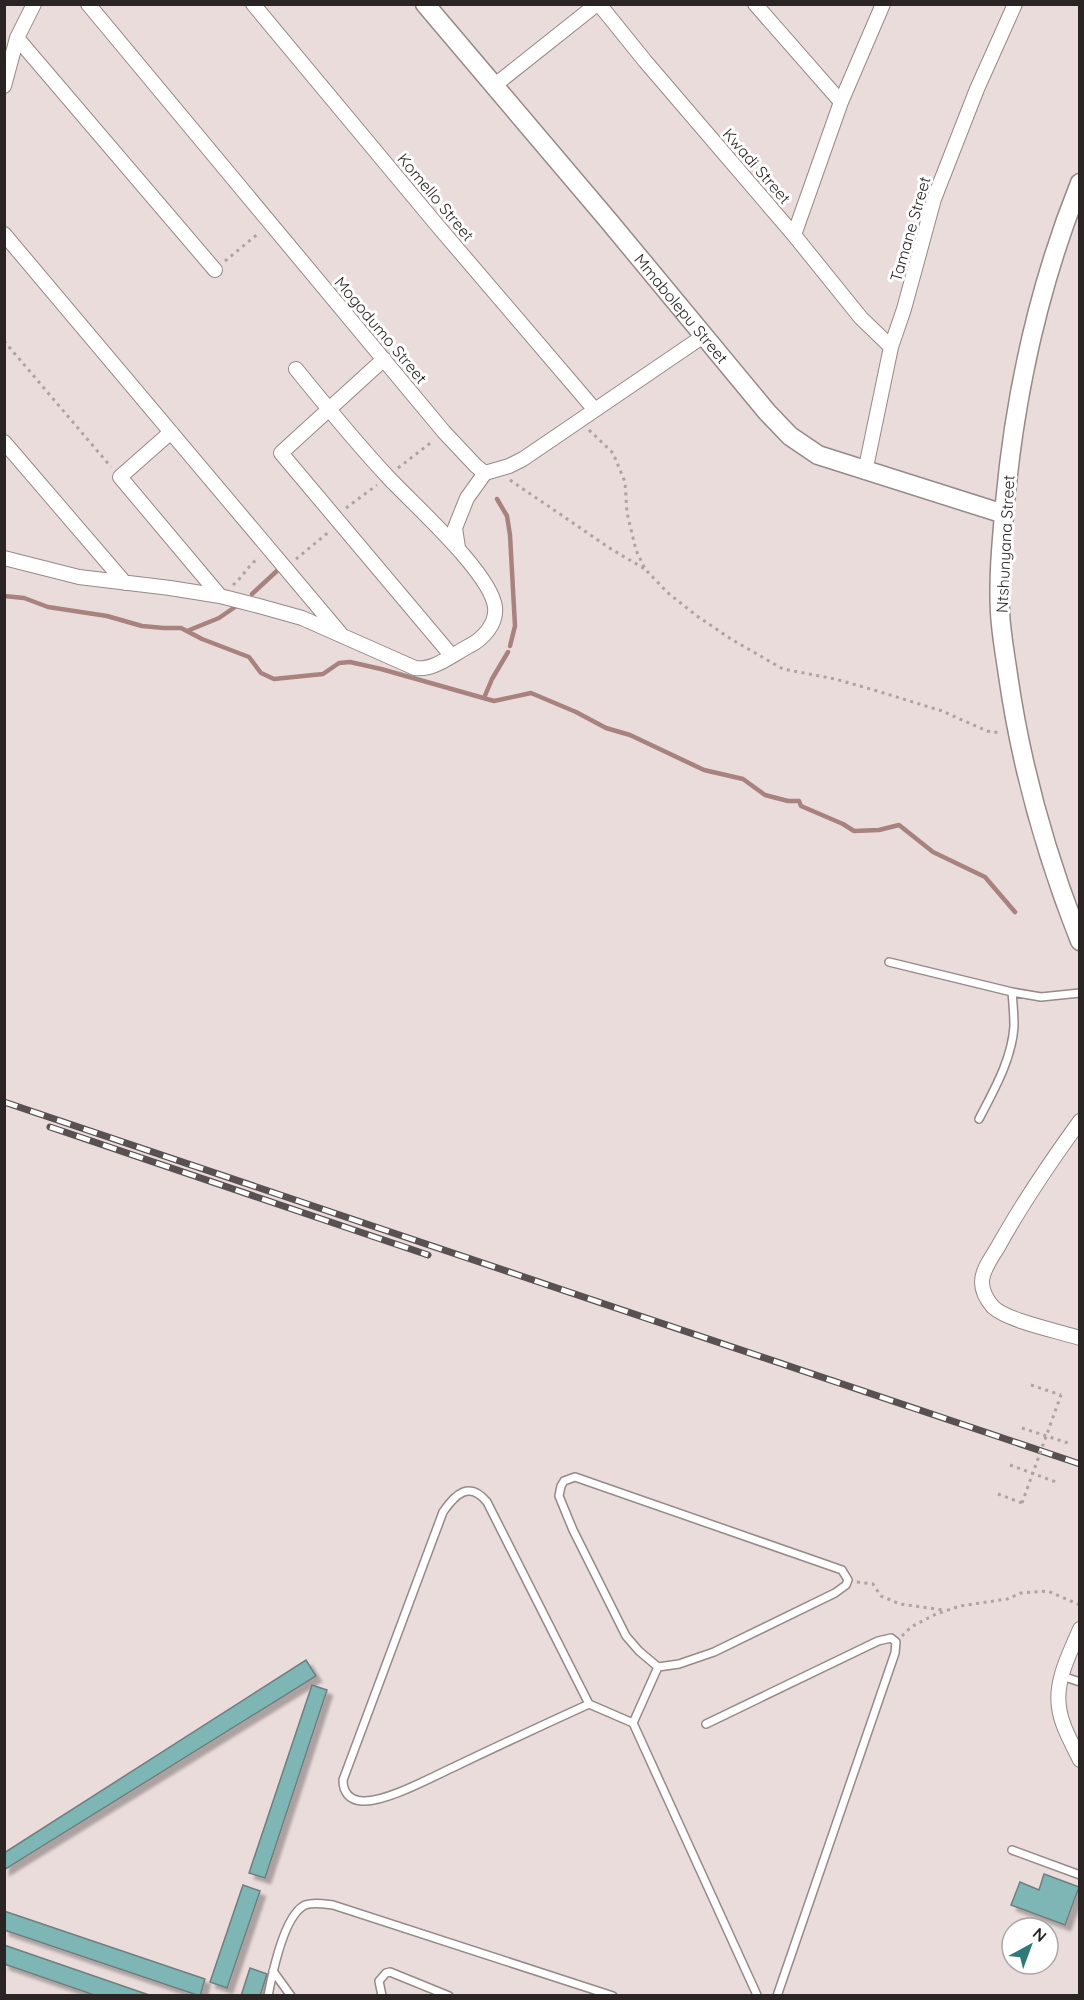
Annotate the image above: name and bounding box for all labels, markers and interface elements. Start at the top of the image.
street label: Kwadi Street [719,124,795,208]
street label: Komello Street [393,149,479,245]
street label: Tamane Street [885,174,935,284]
street label: Mmabolepu Street [630,250,733,367]
street label: Mogodumo Street [330,272,432,388]
street label: Ntshunyana Street [991,475,1019,613]
north arrow [1000,1916,1060,1976]
text: N [1029,1923,1051,1946]

